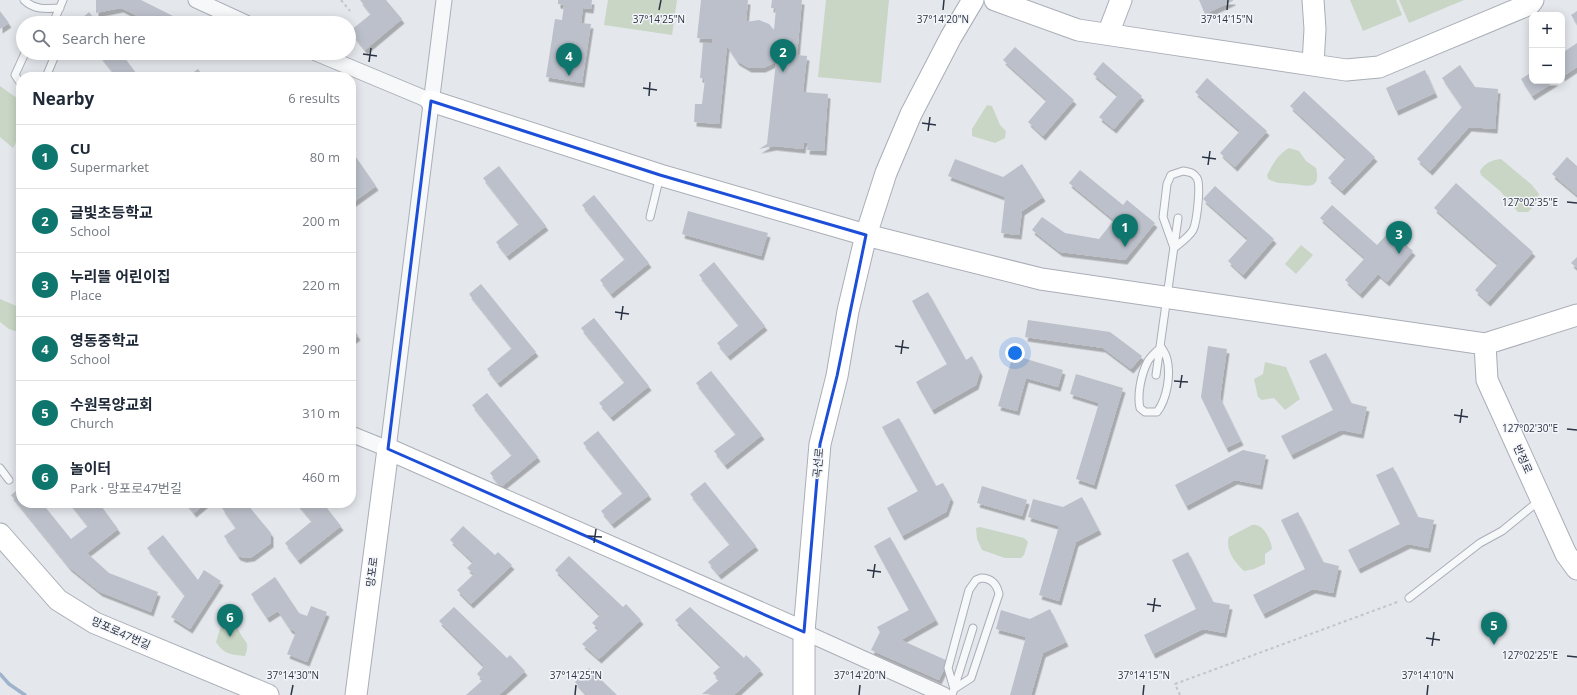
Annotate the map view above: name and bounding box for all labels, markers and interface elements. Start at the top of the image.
text: 37°14'25"N [633,12,685,26]
text: 37°14'20"N [917,12,969,26]
text: 37°14'15"N [1201,12,1253,26]
map controls [1529,12,1565,84]
button: + [1529,12,1565,48]
search box [16,16,356,60]
icon: search [30,27,52,49]
text: Search here [62,28,146,48]
pin: 2 [770,39,796,72]
pin: 4 [556,43,582,76]
button: − [1529,48,1565,84]
text: Nearby [32,87,94,110]
text: 6 results [288,89,340,107]
text: CU [70,138,91,158]
text: 1 [41,148,49,166]
text: 80 m [310,148,340,166]
text: Supermarket [70,158,149,176]
text: 127°02'35"E [1502,195,1558,209]
text: 글빛초등학교 [70,202,153,222]
text: 2 [41,212,49,230]
text: 200 m [302,212,340,230]
pin: 1 [1112,214,1138,247]
pin: 3 [1386,221,1412,254]
text: School [70,222,110,240]
text: 누리뜰 어린이집 [70,266,171,286]
text: 3 [41,276,49,294]
text: 220 m [302,276,340,294]
text: Place [70,286,102,304]
text: 영동중학교 [70,330,139,350]
text: 4 [41,340,49,358]
text: 290 m [302,340,340,358]
your location [1005,343,1025,363]
text: School [70,350,110,368]
text: 수원목양교회 [70,394,153,414]
text: 5 [41,404,49,422]
text: 310 m [302,404,340,422]
text: Church [70,414,114,432]
text: 127°02'30"E [1502,421,1558,435]
street label: 반정로 [1510,442,1536,476]
street label: 곡선로 [809,447,826,479]
text: 놀이터 [70,458,111,478]
text: 6 [41,468,49,486]
text: 460 m [302,468,340,486]
text: Park · 망포로47번길 [70,479,182,497]
street label: 망포로 [362,556,381,588]
pin: 6 [217,604,243,637]
pin: 5 [1481,612,1507,645]
street label: 망포로47번길 [89,613,153,652]
text: 127°02'25"E [1502,648,1558,662]
text: 37°14'30"N [267,668,319,682]
text: 37°14'25"N [550,668,602,682]
text: 37°14'20"N [834,668,886,682]
text: 37°14'15"N [1118,668,1170,682]
text: 37°14'10"N [1402,668,1454,682]

